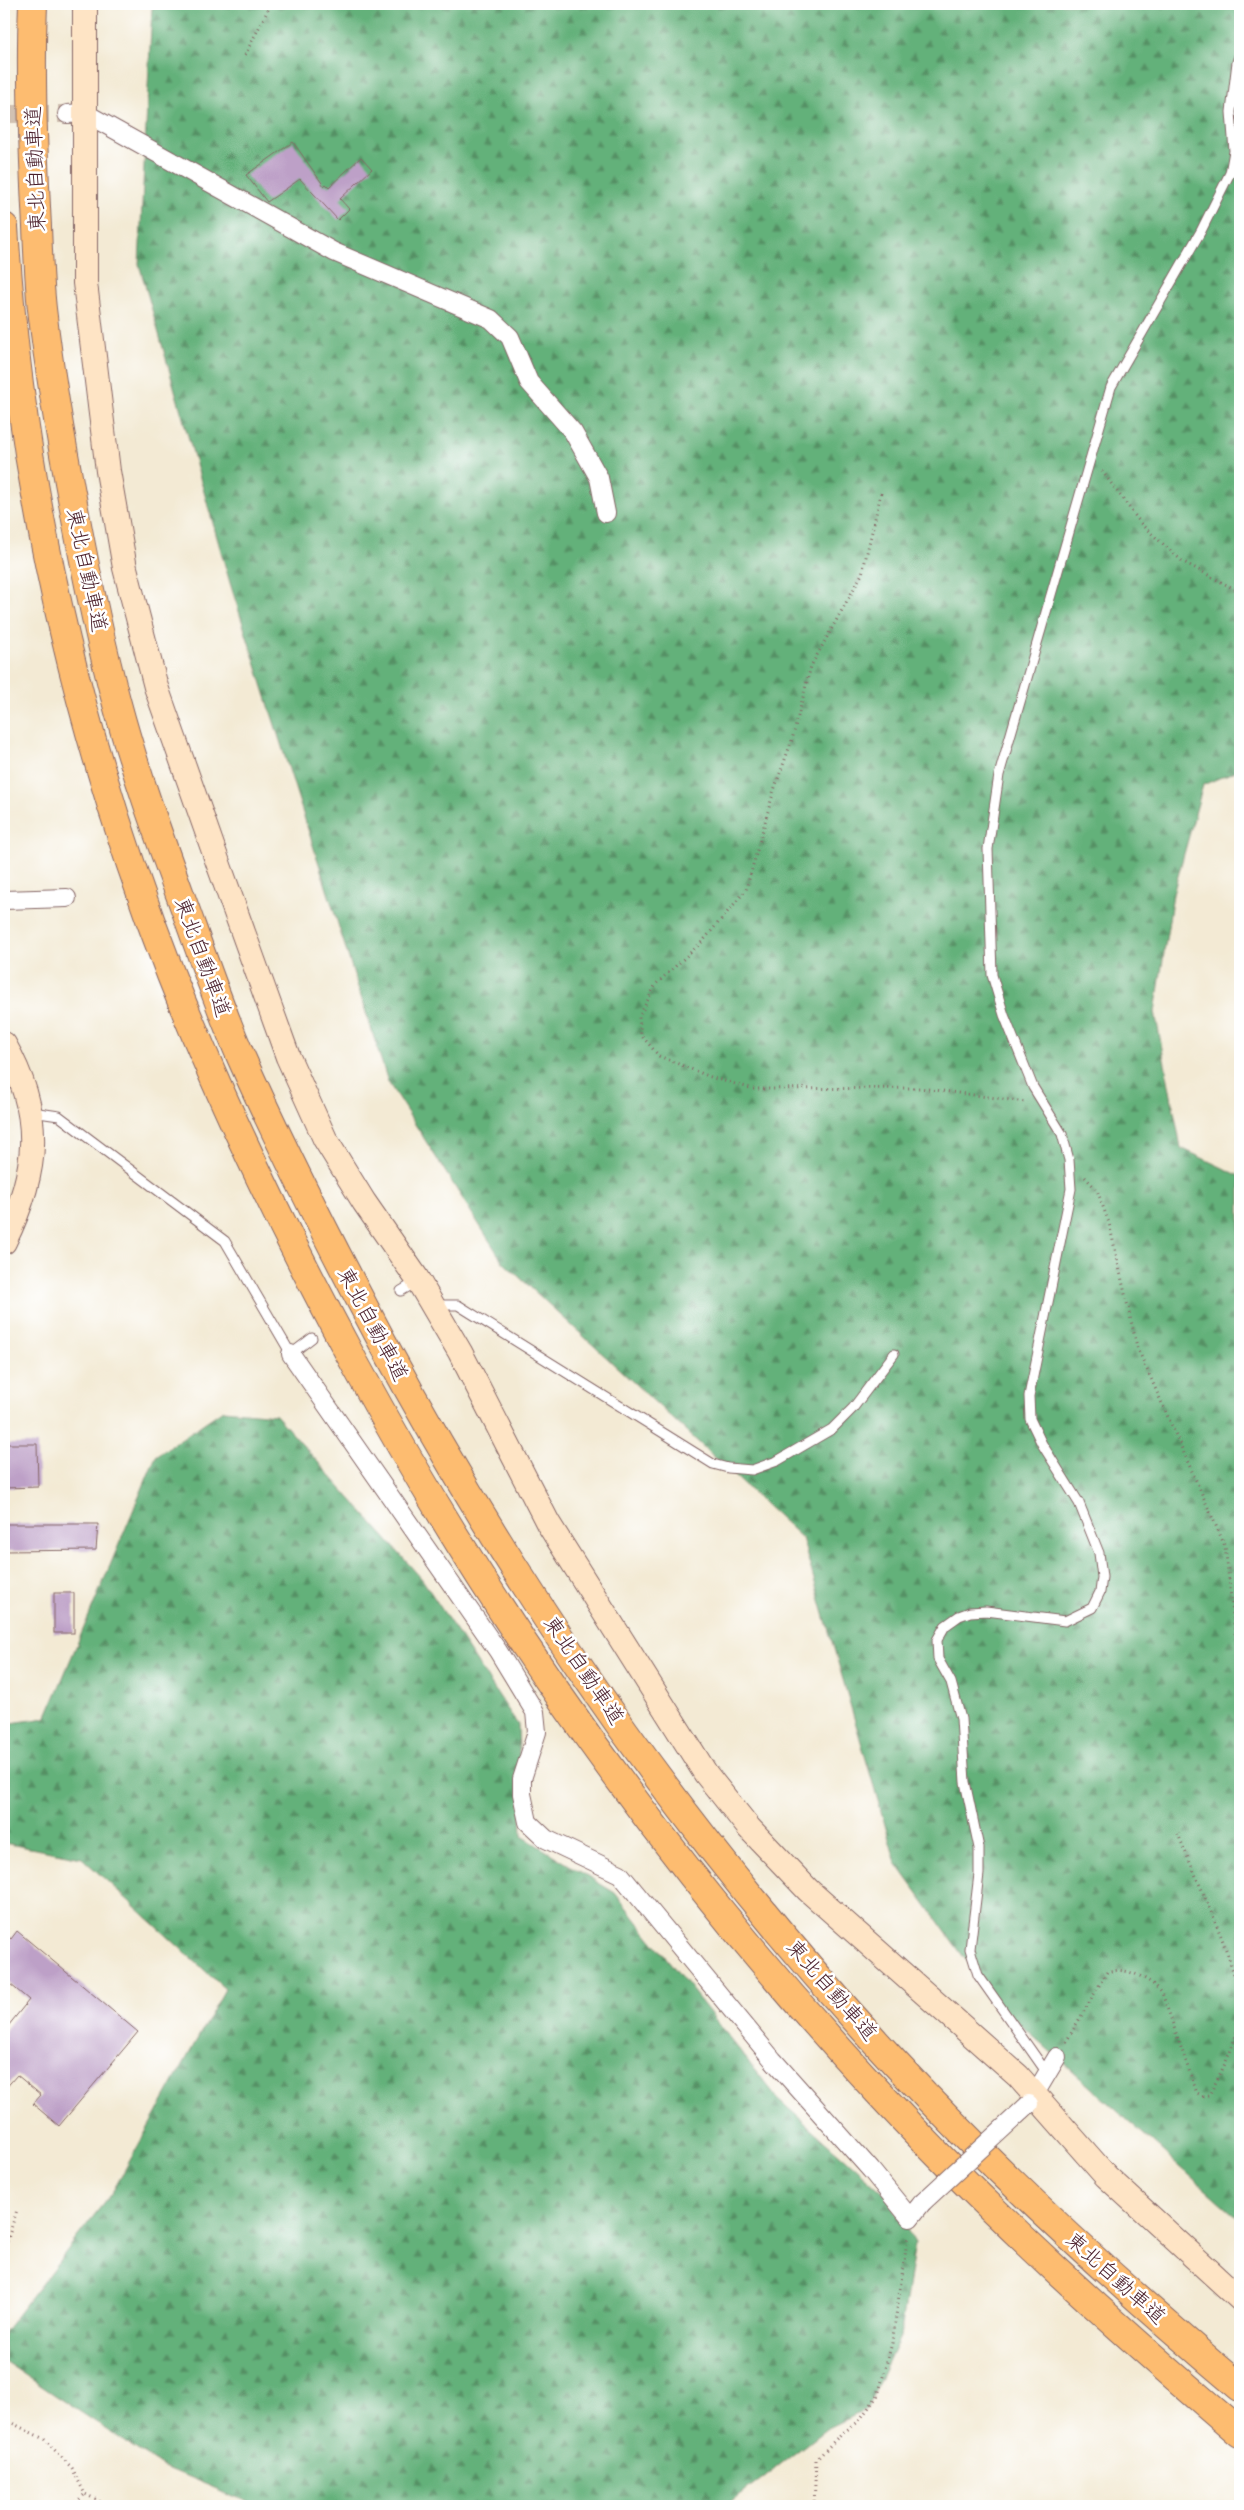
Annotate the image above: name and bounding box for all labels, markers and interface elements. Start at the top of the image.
street label: 東北自動車道 [20,105,54,232]
street label: 東北自動車道 [57,506,113,635]
street label: 東北自動車道 [165,893,237,1022]
street label: 東北自動車道 [328,1262,414,1388]
street label: 東北自動車道 [535,1611,630,1732]
street label: 東北自動車道 [778,1934,883,2049]
street label: 東北自動車道 [1058,2226,1172,2333]

